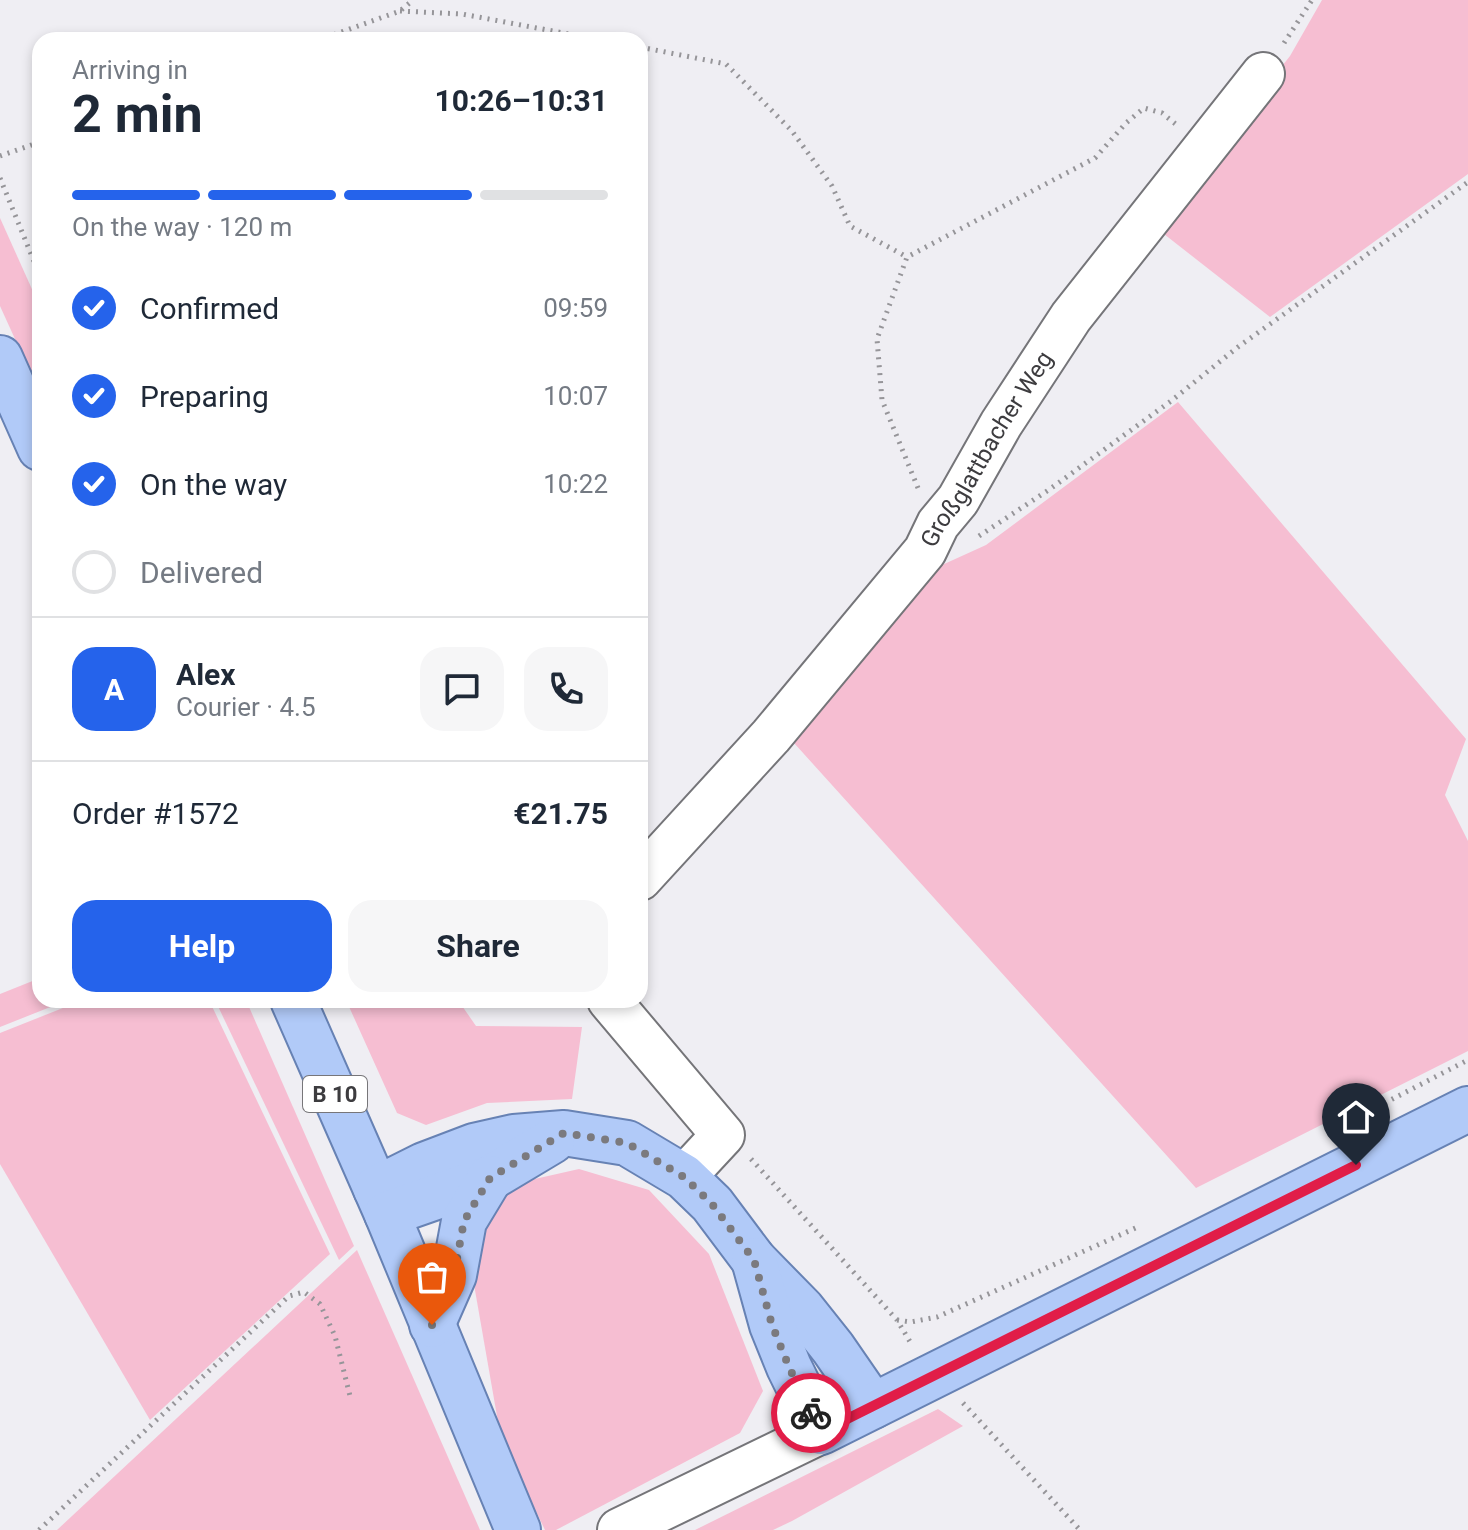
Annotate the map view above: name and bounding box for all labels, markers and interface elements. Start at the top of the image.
text: Arriving in [72,55,188,85]
text: 10:26–10:31 [434,83,608,118]
text: 2 min [72,84,203,145]
text: On the way · 120 m [72,212,292,242]
icon: check [72,286,116,330]
text: Confirmed [140,291,279,326]
text: 09:59 [543,293,608,323]
street label: Großglattbacher Weg [915,346,1059,552]
icon: check [72,374,116,418]
text: Preparing [140,379,269,414]
text: 10:07 [543,381,608,411]
icon: check [72,462,116,506]
text: On the way [140,467,287,502]
text: 10:22 [543,469,608,499]
text: Delivered [140,555,263,590]
button: chat [420,647,504,731]
button: phone [524,647,608,731]
text: Alex [176,657,236,692]
text: A [104,672,124,707]
text: Courier · 4.5 [176,692,316,722]
text: Order #1572 [72,796,239,831]
text: €21.75 [513,796,608,831]
button: Help [72,900,332,992]
button: Share [348,900,608,992]
road number: B 10 [303,1076,367,1112]
pin [1322,1083,1390,1165]
icon: home [1334,1095,1378,1139]
pin [398,1243,466,1325]
icon: bag [410,1255,454,1299]
courier [771,1373,851,1453]
icon: bike [789,1391,833,1435]

